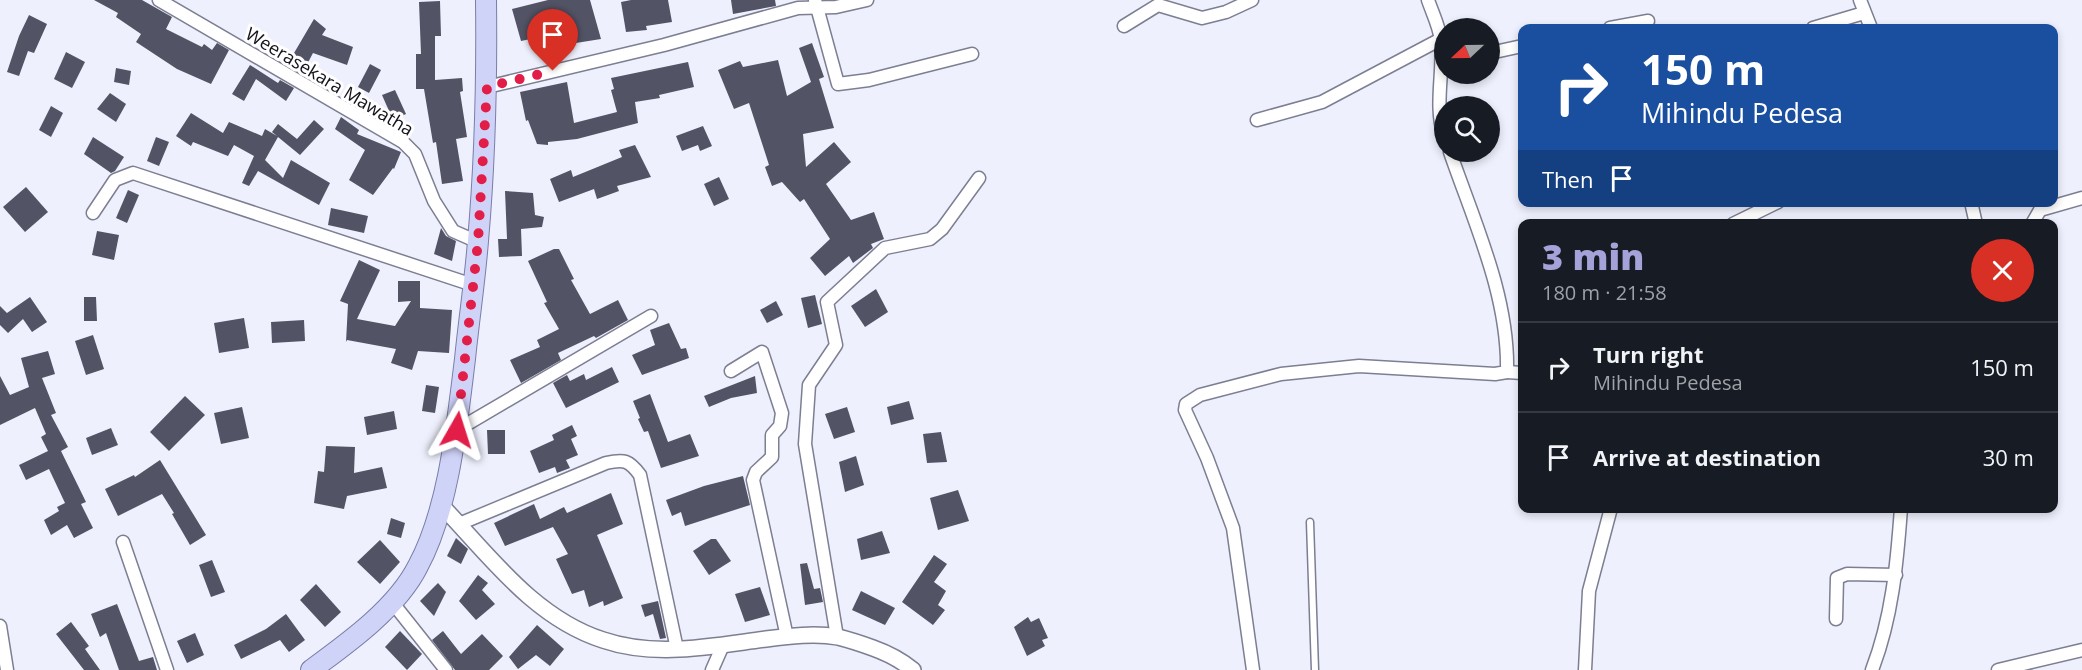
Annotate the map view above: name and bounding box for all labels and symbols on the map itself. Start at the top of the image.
pin [527,9,578,71]
north arrow [1434,18,1500,84]
street label: Weerasekara Mawatha [242,21,418,141]
position arrow [425,398,489,462]

